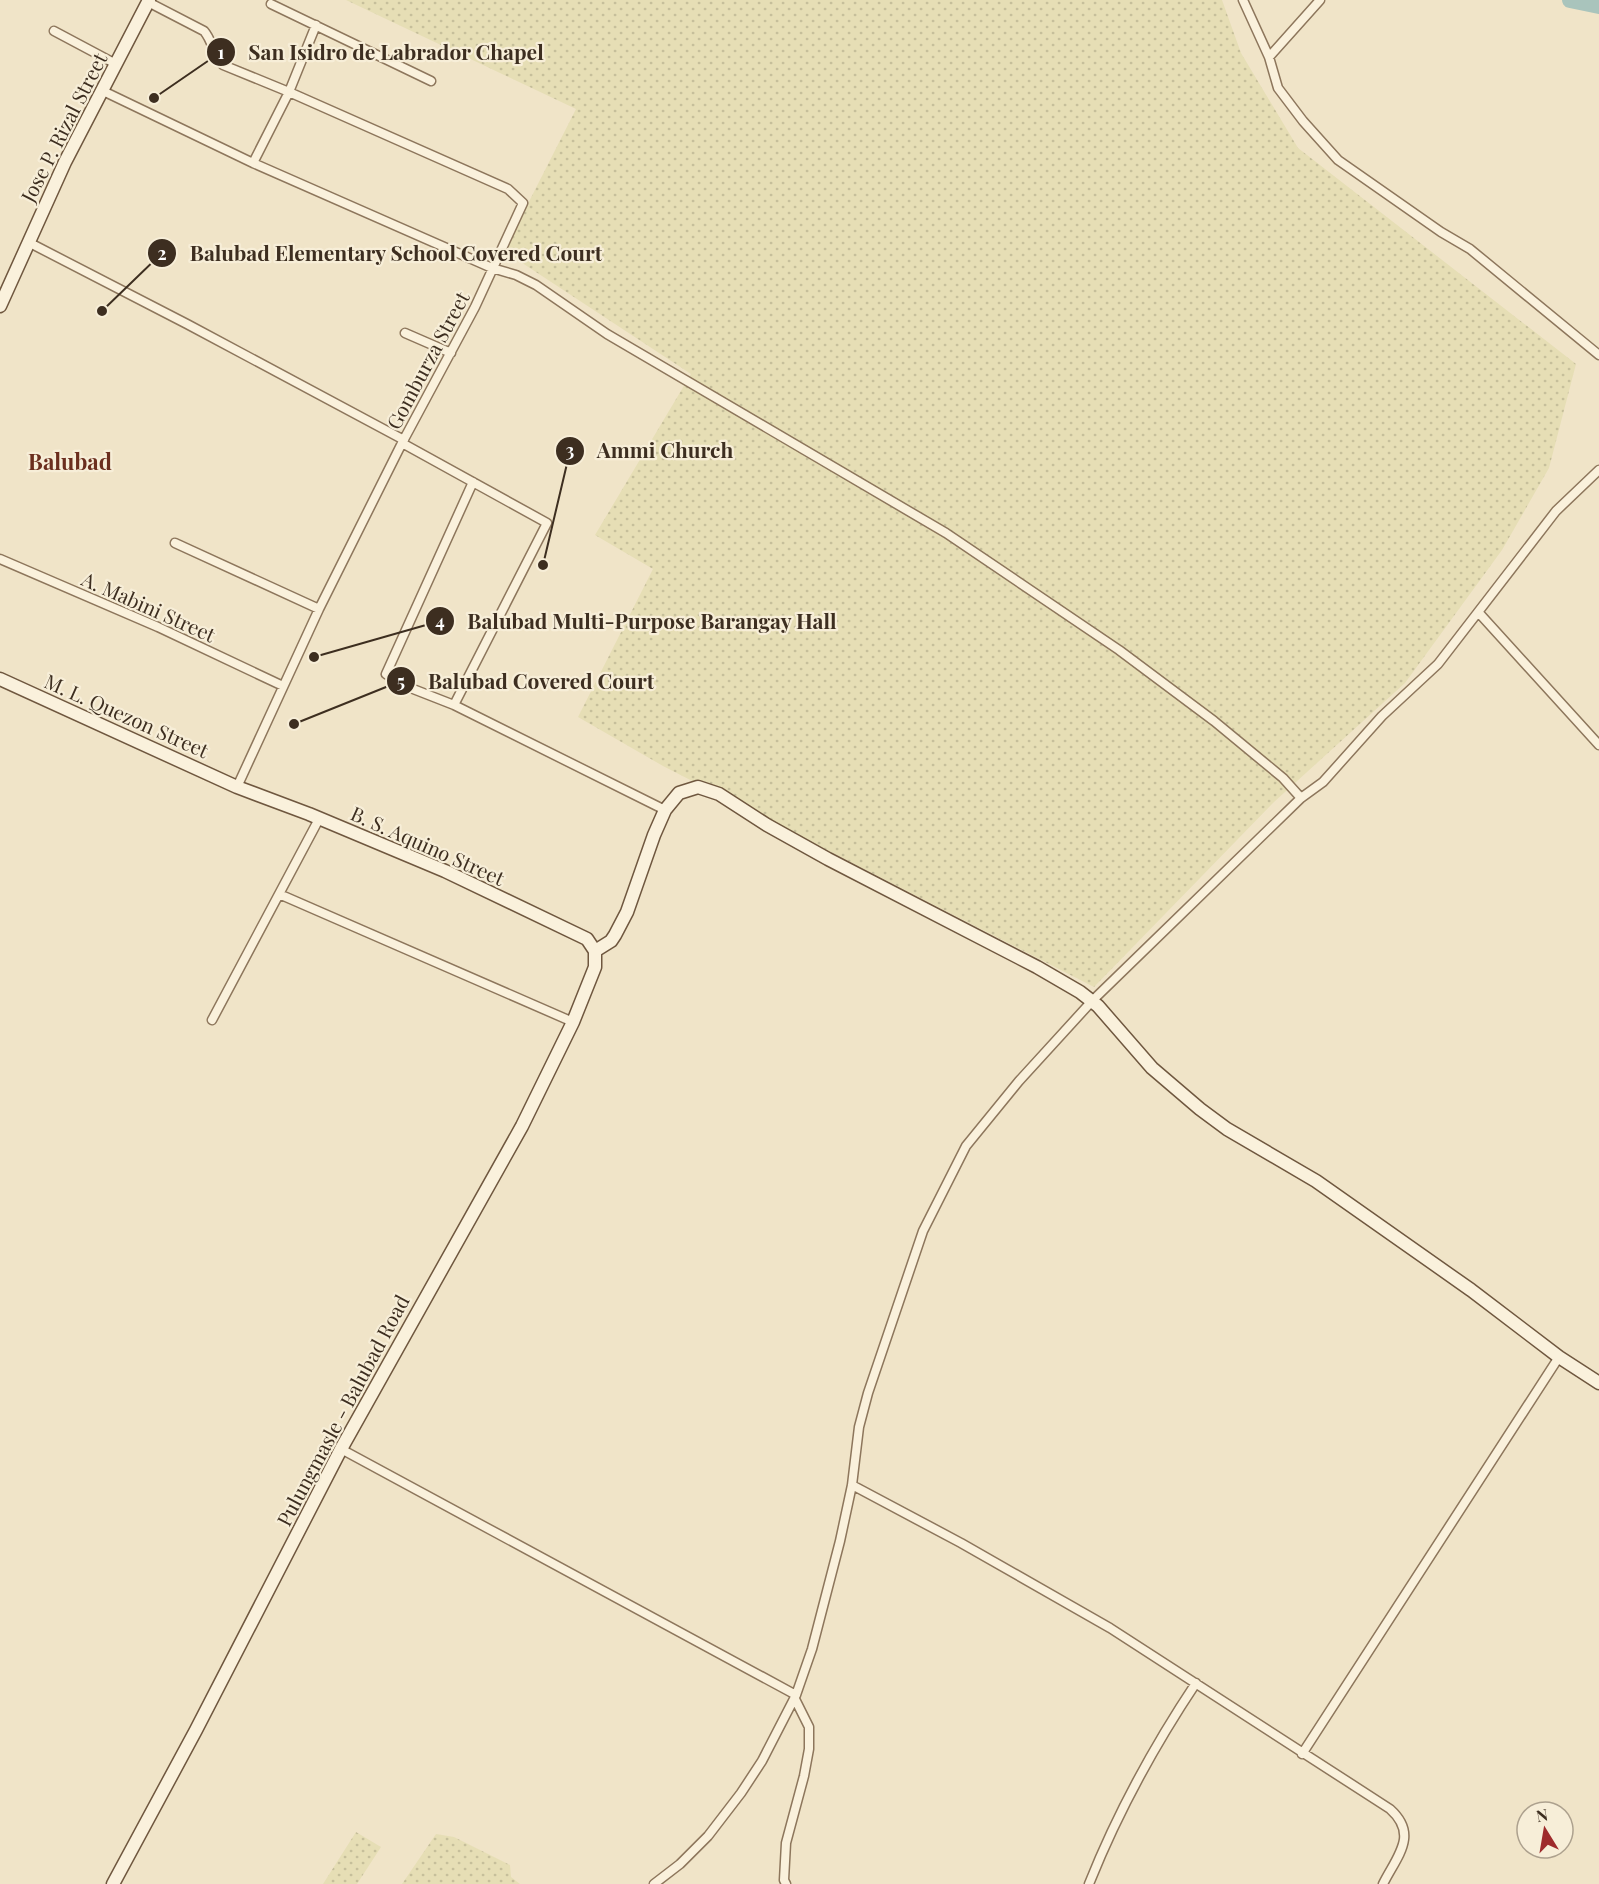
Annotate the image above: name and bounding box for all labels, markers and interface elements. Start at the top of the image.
callout: San Isidro de Labrador Chapel [206,33,555,72]
text: San Isidro de Labrador Chapel [248,37,544,65]
text: 1 [218,40,225,64]
street label: Jose P. Rizal Street [13,47,113,207]
callout: Balubad Elementary School Covered Court [147,234,614,273]
text: Balubad Elementary School Covered Court [190,238,603,266]
text: 2 [157,241,167,265]
street label: Gomburza Street [379,286,475,434]
callout: Ammi Church [555,431,745,470]
text: Ammi Church [596,435,733,463]
text: 3 [566,438,575,462]
district label: Balubad [28,446,112,476]
street label: A. Mabini Street [77,564,221,648]
callout: Balubad Multi-Purpose Barangay Hall [425,602,849,641]
text: Balubad Multi-Purpose Barangay Hall [467,606,837,634]
text: 4 [435,609,445,633]
callout: Balubad Covered Court [386,662,666,701]
text: Balubad Covered Court [428,666,655,694]
street label: M. L. Quezon Street [41,667,214,764]
text: 5 [397,669,405,693]
street label: B. S. Aquino Street [347,799,510,891]
street label: Pulungmasle - Balubad Road [269,1289,415,1530]
north arrow [1515,1800,1575,1860]
text: N [1534,1803,1550,1826]

